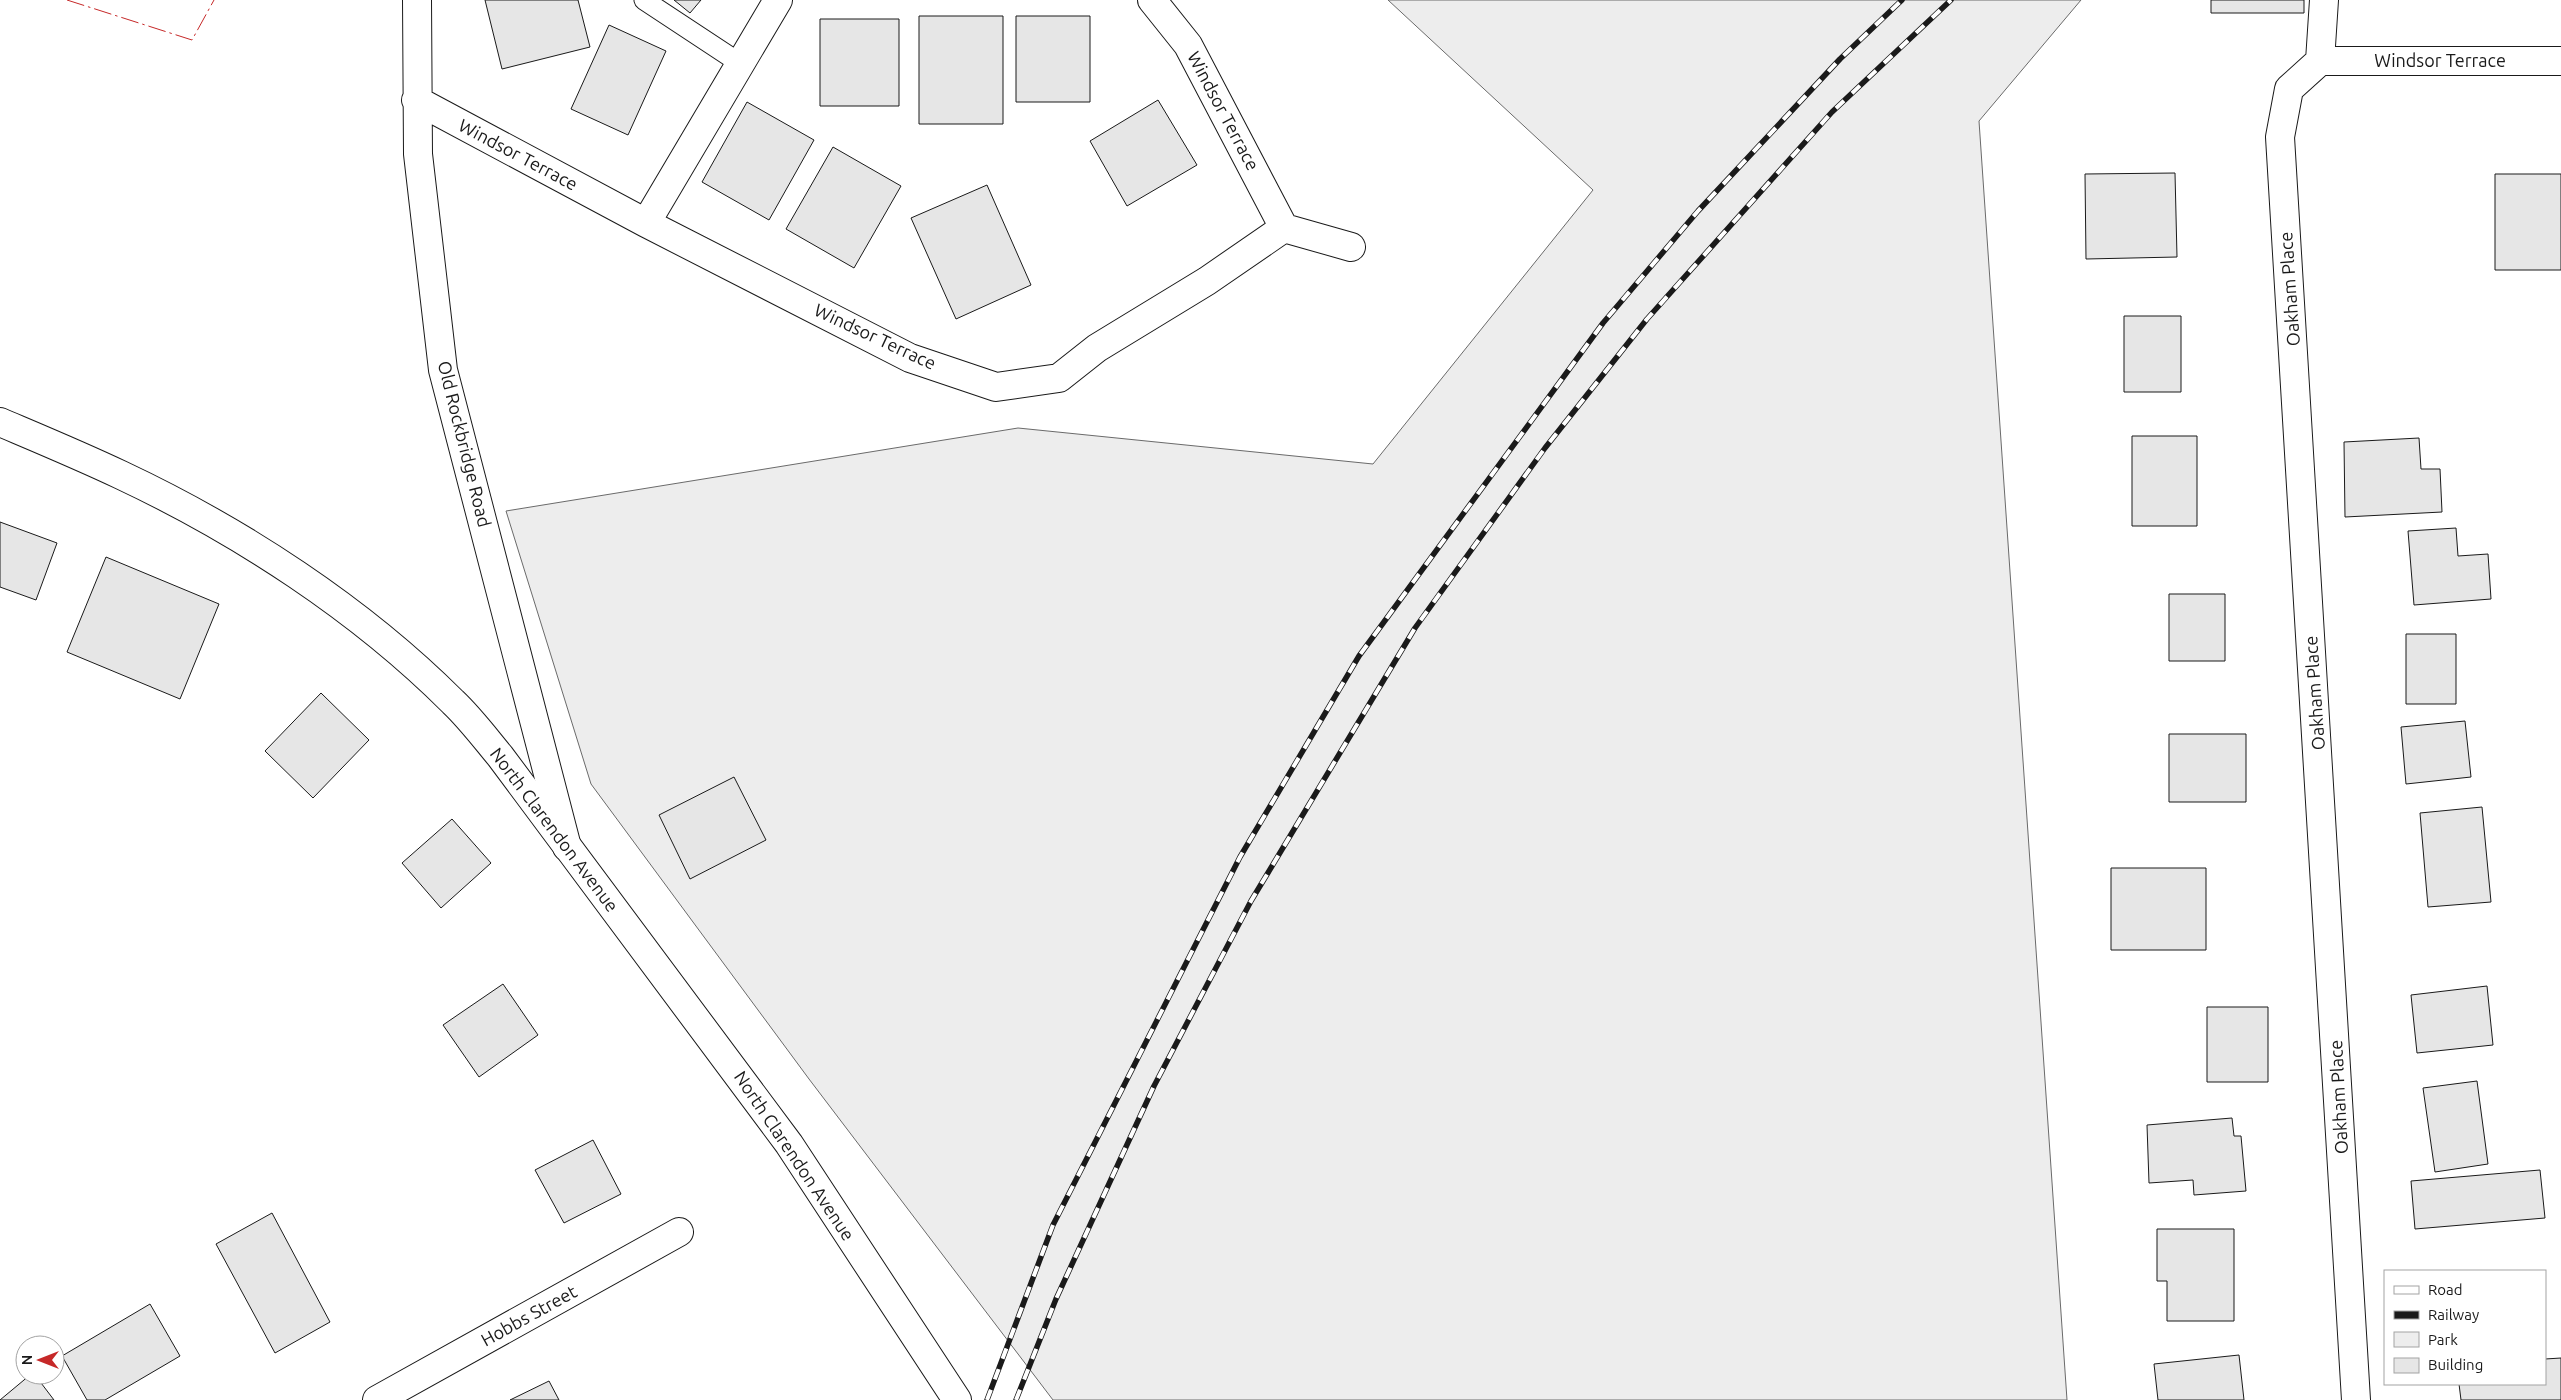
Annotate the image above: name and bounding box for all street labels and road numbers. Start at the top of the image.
street label: Windsor Terrace [1184,48,1264,173]
street label: Windsor Terrace [2374,50,2506,70]
street label: Windsor Terrace [456,114,581,194]
street label: Oakham Place [2275,231,2303,347]
street label: Windsor Terrace [812,299,939,373]
street label: Old Rockbridge Road [435,359,495,529]
street label: Oakham Place [2300,635,2328,751]
street label: North Clarendon Avenue [487,744,623,915]
street label: Oakham Place [2325,1039,2351,1155]
street label: North Clarendon Avenue [731,1067,859,1244]
street label: Hobbs Street [477,1281,580,1350]

